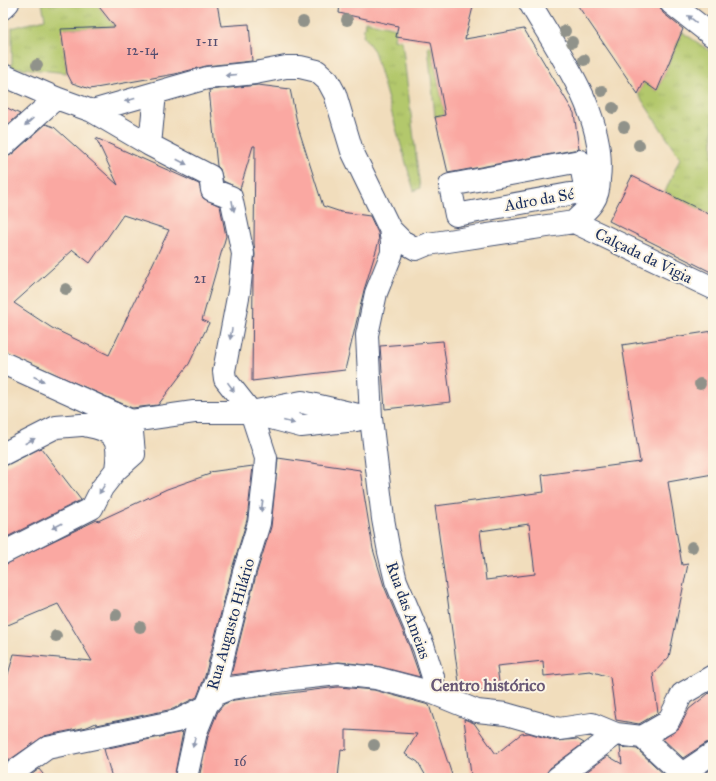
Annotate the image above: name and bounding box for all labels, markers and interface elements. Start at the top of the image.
one-way arrow [686,15,697,24]
house number: 1-11 [196,33,219,50]
house number: 12-14 [126,42,159,59]
one-way arrow [225,72,237,79]
one-way arrow [123,97,135,103]
one-way arrow [25,117,34,126]
one-way arrow [176,159,188,165]
street label: Adro da Sé [502,184,576,215]
one-way arrow [231,200,237,212]
street label: Calçada da Vigia [592,224,696,288]
house number: 21 [194,270,207,287]
one-way arrow [228,328,234,340]
one-way arrow [33,376,44,382]
one-way arrow [227,381,235,392]
one-way arrow [283,420,295,426]
one-way arrow [24,438,35,444]
one-way arrow [99,484,106,495]
one-way arrow [258,500,265,512]
one-way arrow [51,522,63,529]
street label: Rua Augusto Hilário [203,556,259,692]
street label: Rua das Ameias [382,559,435,661]
district label: Centro histórico [431,675,545,696]
one-way arrow [190,736,196,748]
house number: 16 [234,753,247,770]

